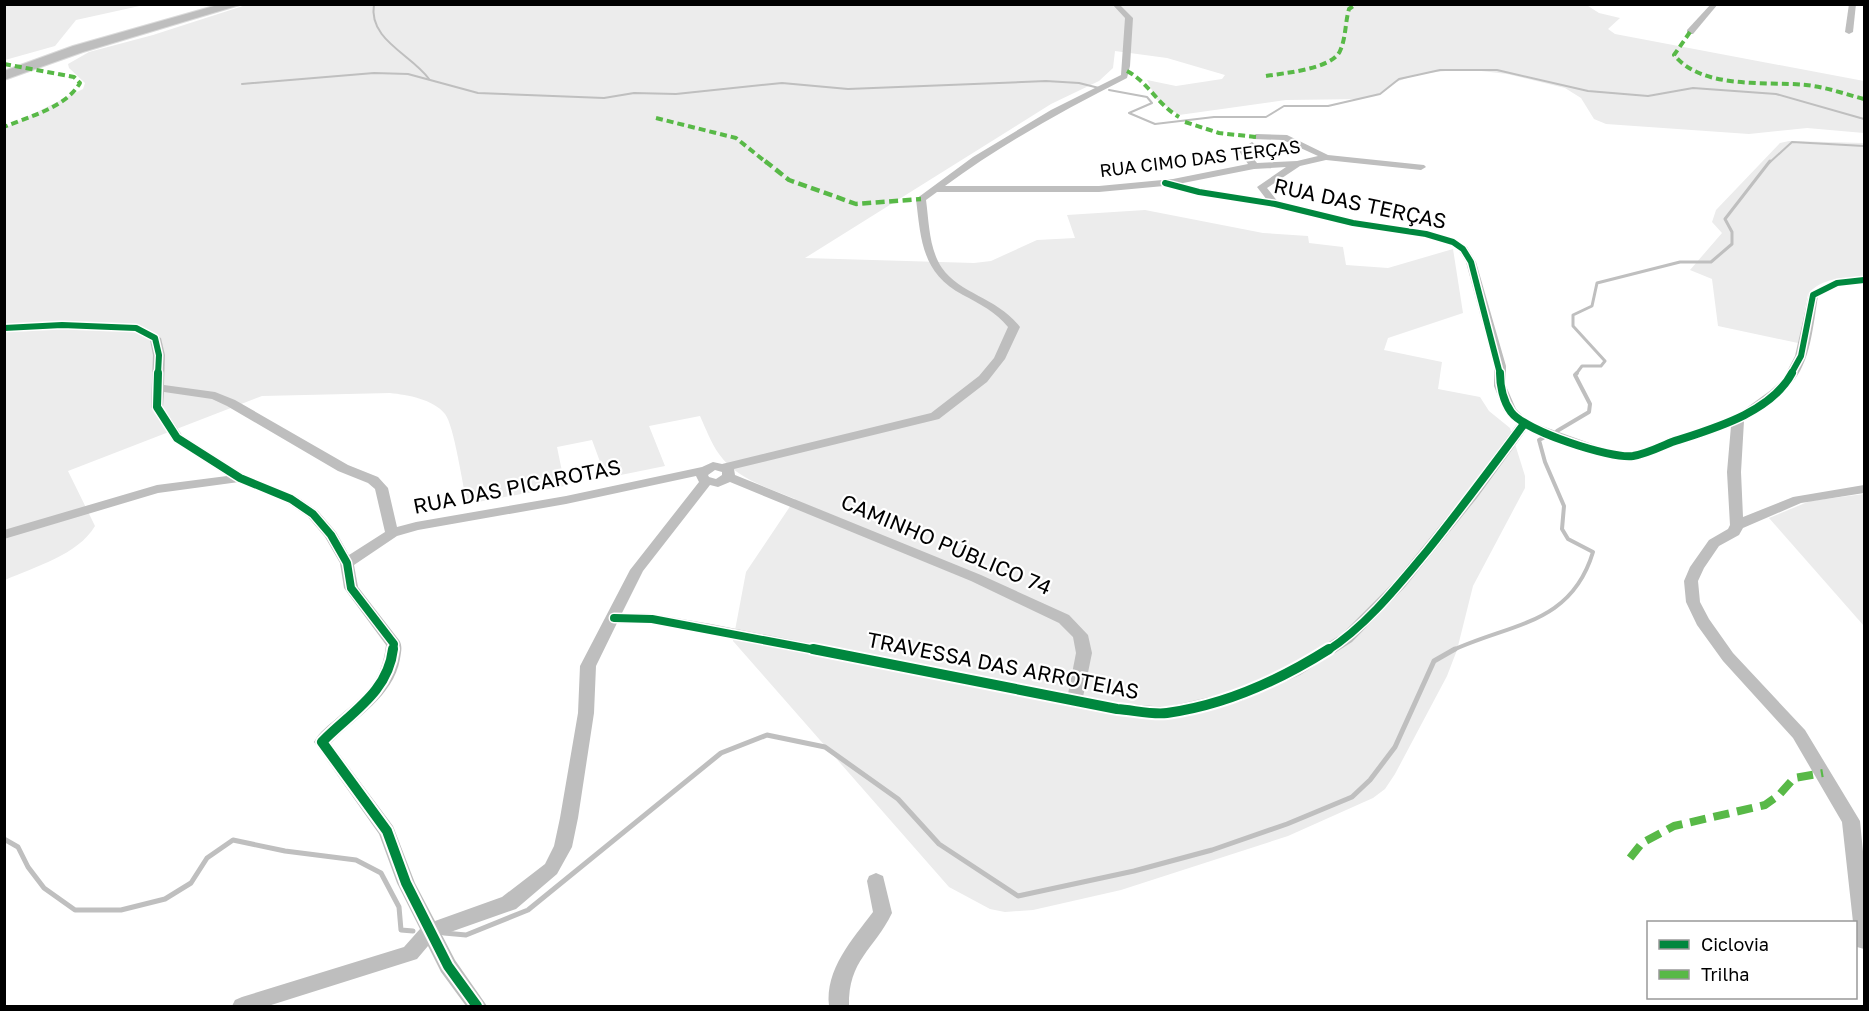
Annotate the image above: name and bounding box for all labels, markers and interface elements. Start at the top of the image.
street label: RUA CIMO DAS TERÇAS [1098,135,1302,181]
street label: RUA DAS TERÇAS [1271,172,1449,234]
street label: RUA DAS PICAROTAS [411,453,623,519]
street label: CAMINHO PÚBLICO 74 [837,488,1056,600]
street label: TRAVESSA DAS ARROTEIAS [865,626,1141,704]
legend [1647,921,1857,999]
text: Ciclovia [1701,933,1769,955]
text: Trilha [1701,963,1749,985]

